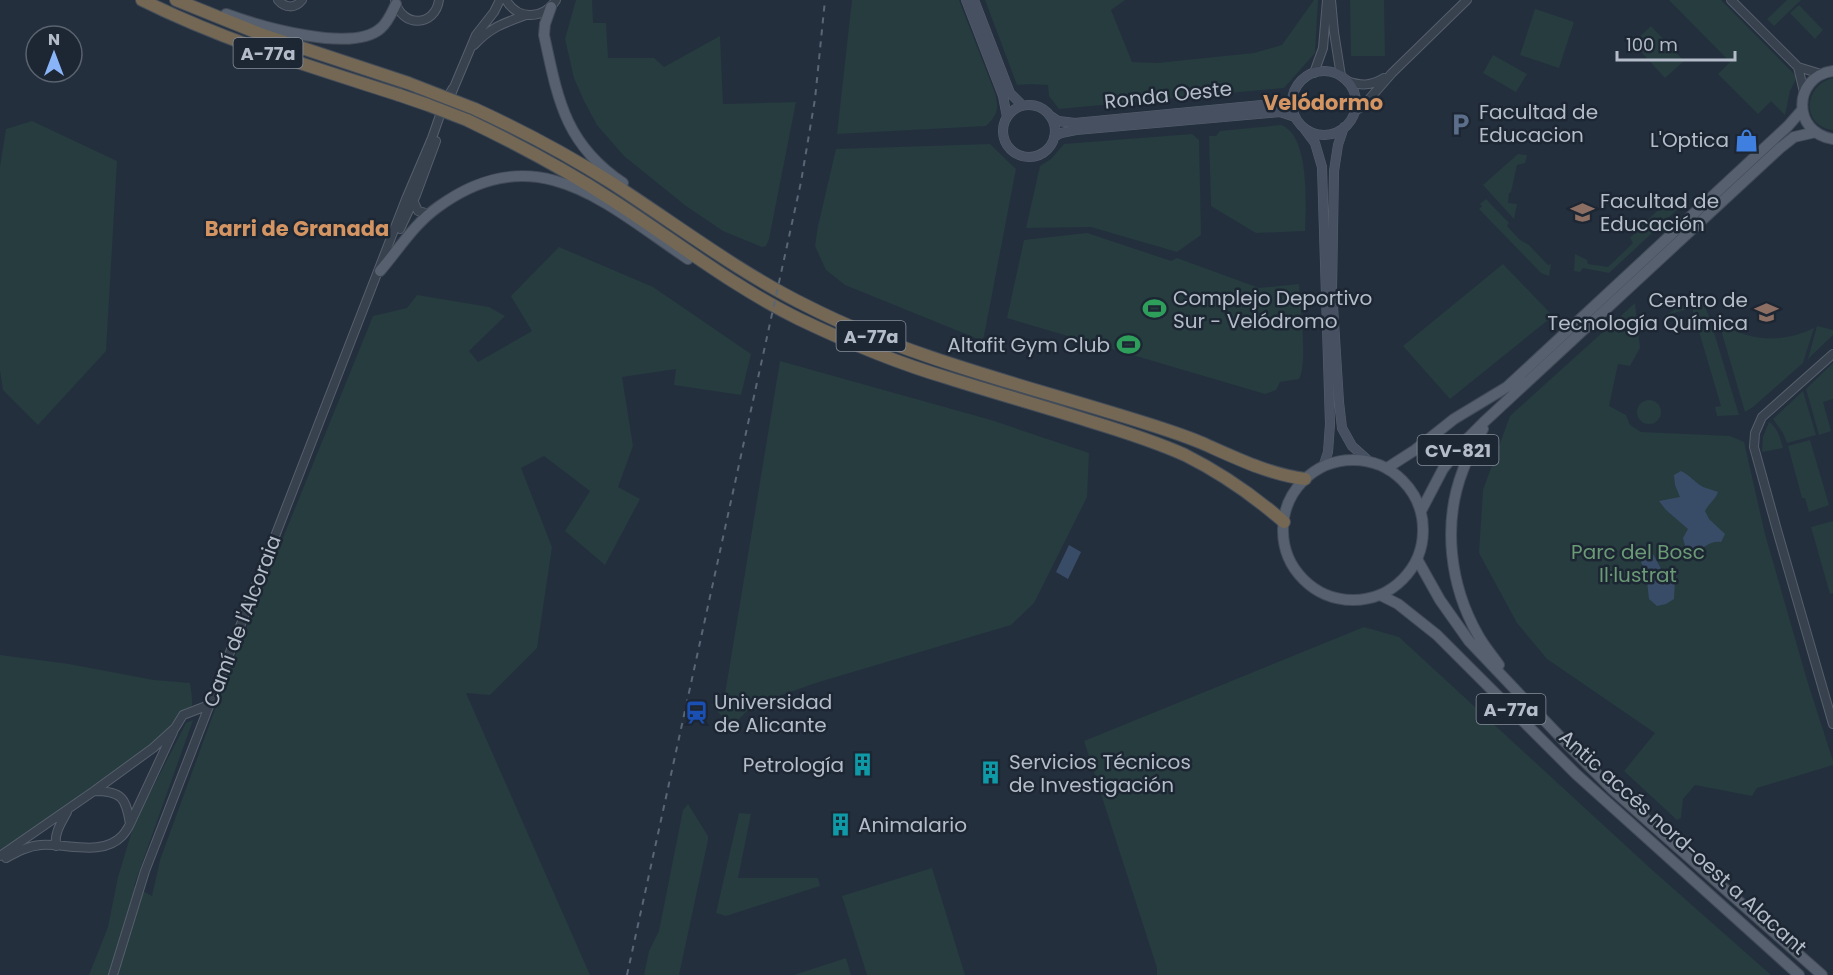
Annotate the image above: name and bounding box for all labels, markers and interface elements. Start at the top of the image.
north arrow [24,24,84,84]
scale bar [1617,24,1736,62]
text: N [48,28,60,51]
text: 100 m [1626,32,1678,57]
road number: A-77a [234,38,302,68]
street label: Ronda Oeste [1103,74,1233,116]
district label: Velódormo [1263,88,1383,117]
place label: Facultad de Educacion [1479,98,1598,149]
parking icon: Facultad de Educacion [1448,111,1474,137]
place label: L'Optica [1650,126,1729,154]
shop icon: L'Optica [1734,127,1760,153]
place label: Facultad de Educación [1600,187,1719,238]
school or university icon: Facultad de Educación [1569,199,1595,225]
district label: Barri de Granada [205,214,389,243]
place label: Complejo Deportivo Sur - Velódromo [1173,284,1372,335]
place label: Centro de Tecnología Química [1547,286,1748,337]
sports icon: Complejo Deportivo Sur - Velódromo [1142,296,1168,322]
school or university icon: Centro de Tecnología Química [1753,299,1779,325]
road number: A-77a [836,321,906,351]
place label: Altafit Gym Club [947,331,1110,359]
sports icon: Altafit Gym Club [1115,332,1141,358]
road number: CV-821 [1418,435,1498,465]
street label: Camí de l'Alcoraia [196,531,288,711]
park label: Parc del Bosc Il·lustrat [1571,538,1705,589]
place label: Universidad de Alicante [714,688,832,739]
road number: A-77a [1476,694,1546,724]
station icon: Universidad de Alicante [683,700,709,726]
street label: Antic accés nord-oest a Alacant [1553,723,1813,961]
place label: Servicios Técnicos de Investigación [1009,748,1191,799]
place label: Petrología [743,751,844,779]
building icon: Petrología [849,752,875,778]
building icon: Servicios Técnicos de Investigación [978,760,1004,786]
place label: Animalario [858,811,967,839]
building icon: Animalario [827,812,853,838]

